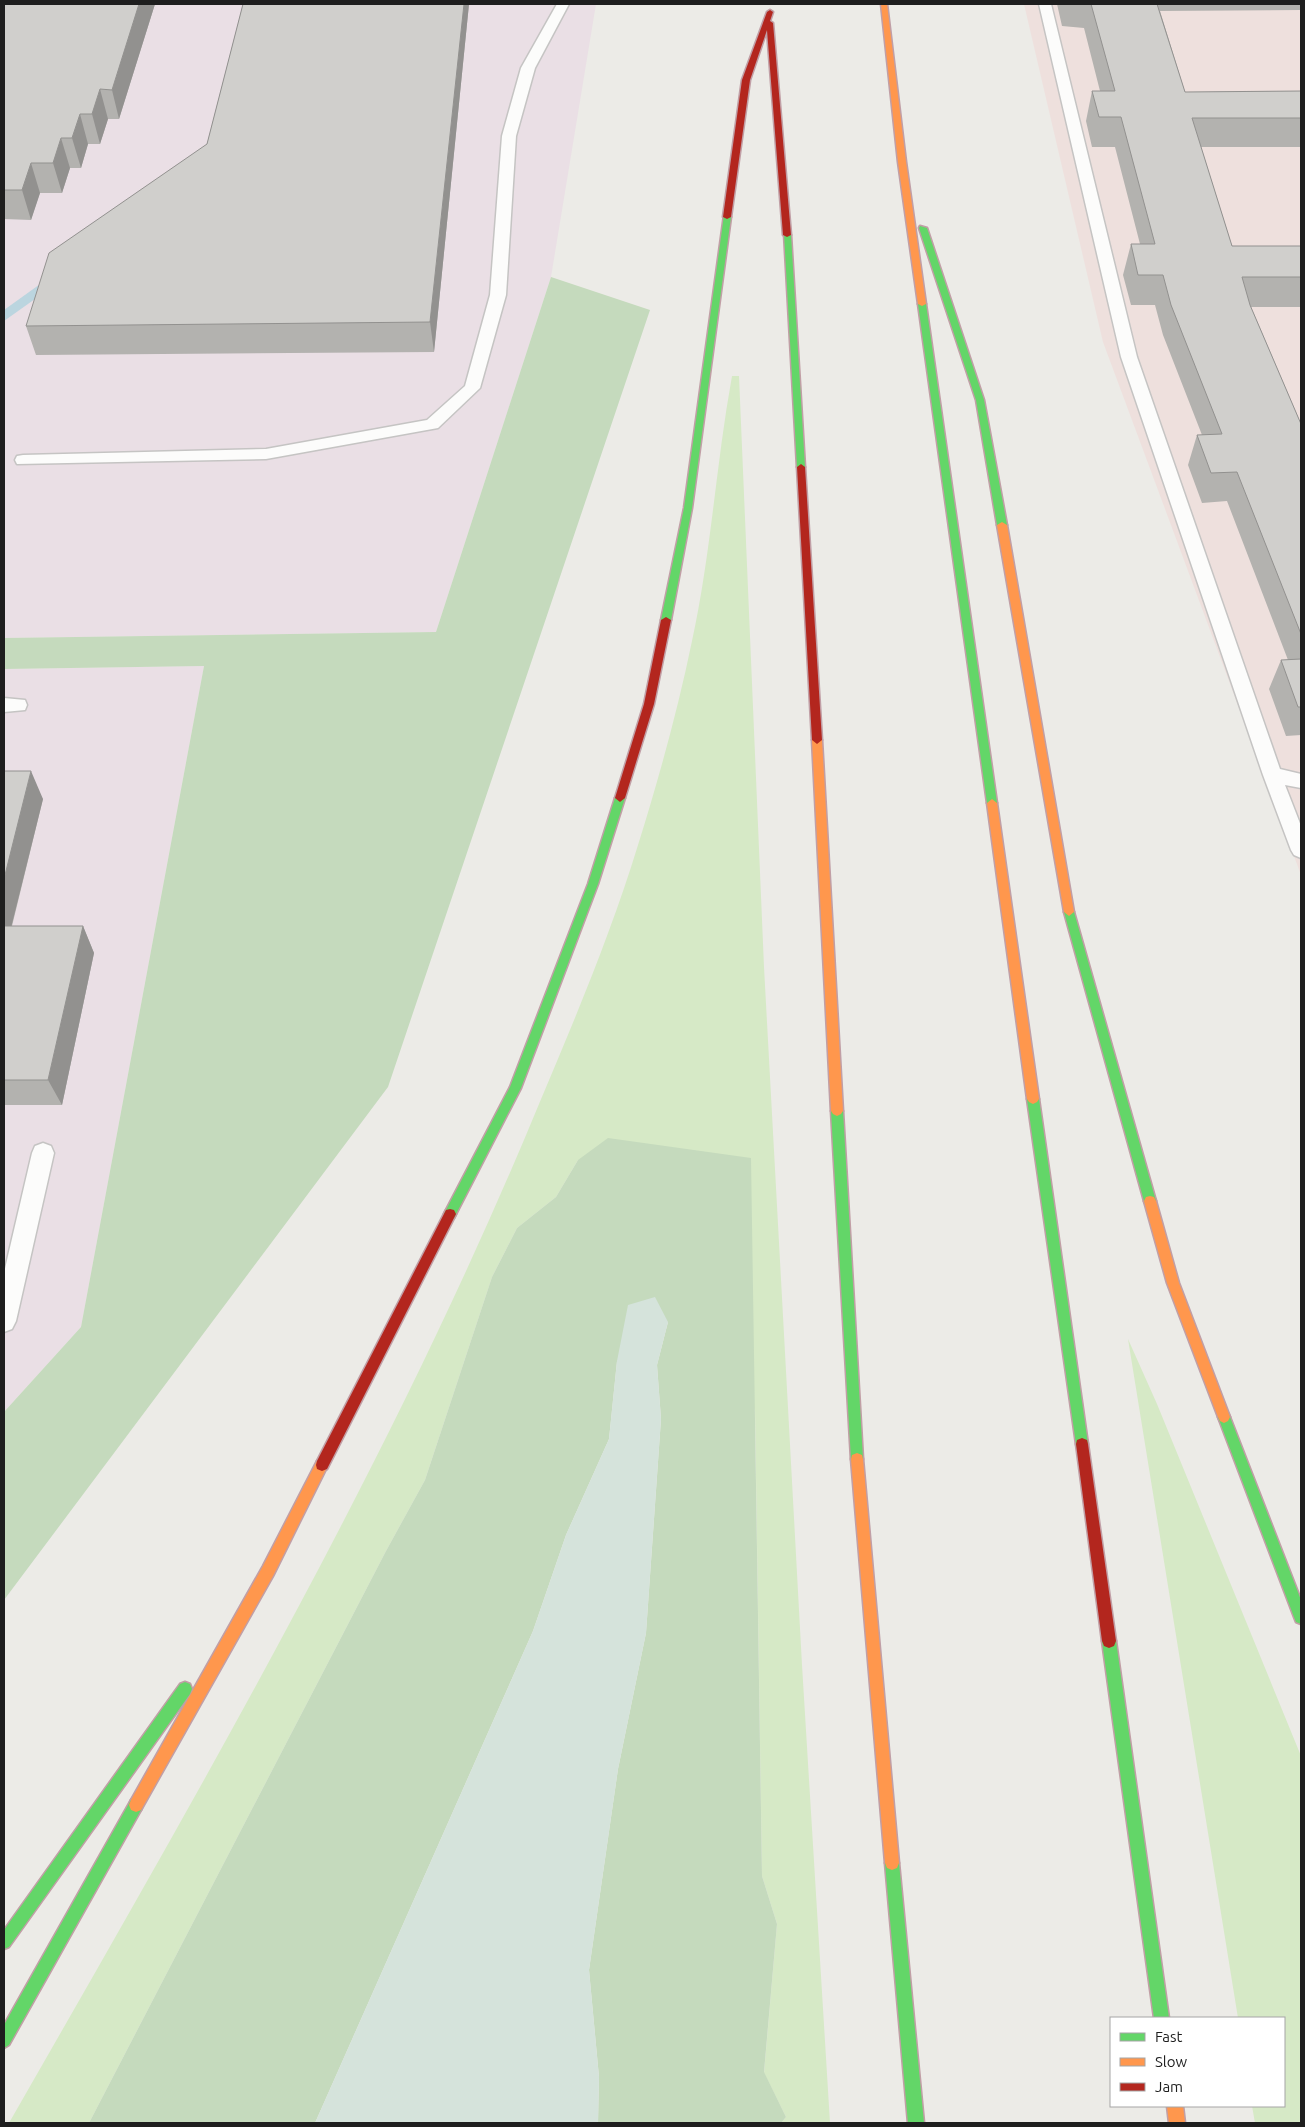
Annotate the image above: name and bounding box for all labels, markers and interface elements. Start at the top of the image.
legend [1110,2017,1285,2107]
text: Fast [1155,2028,1183,2045]
text: Slow [1155,2053,1188,2070]
text: Jam [1155,2078,1183,2095]

